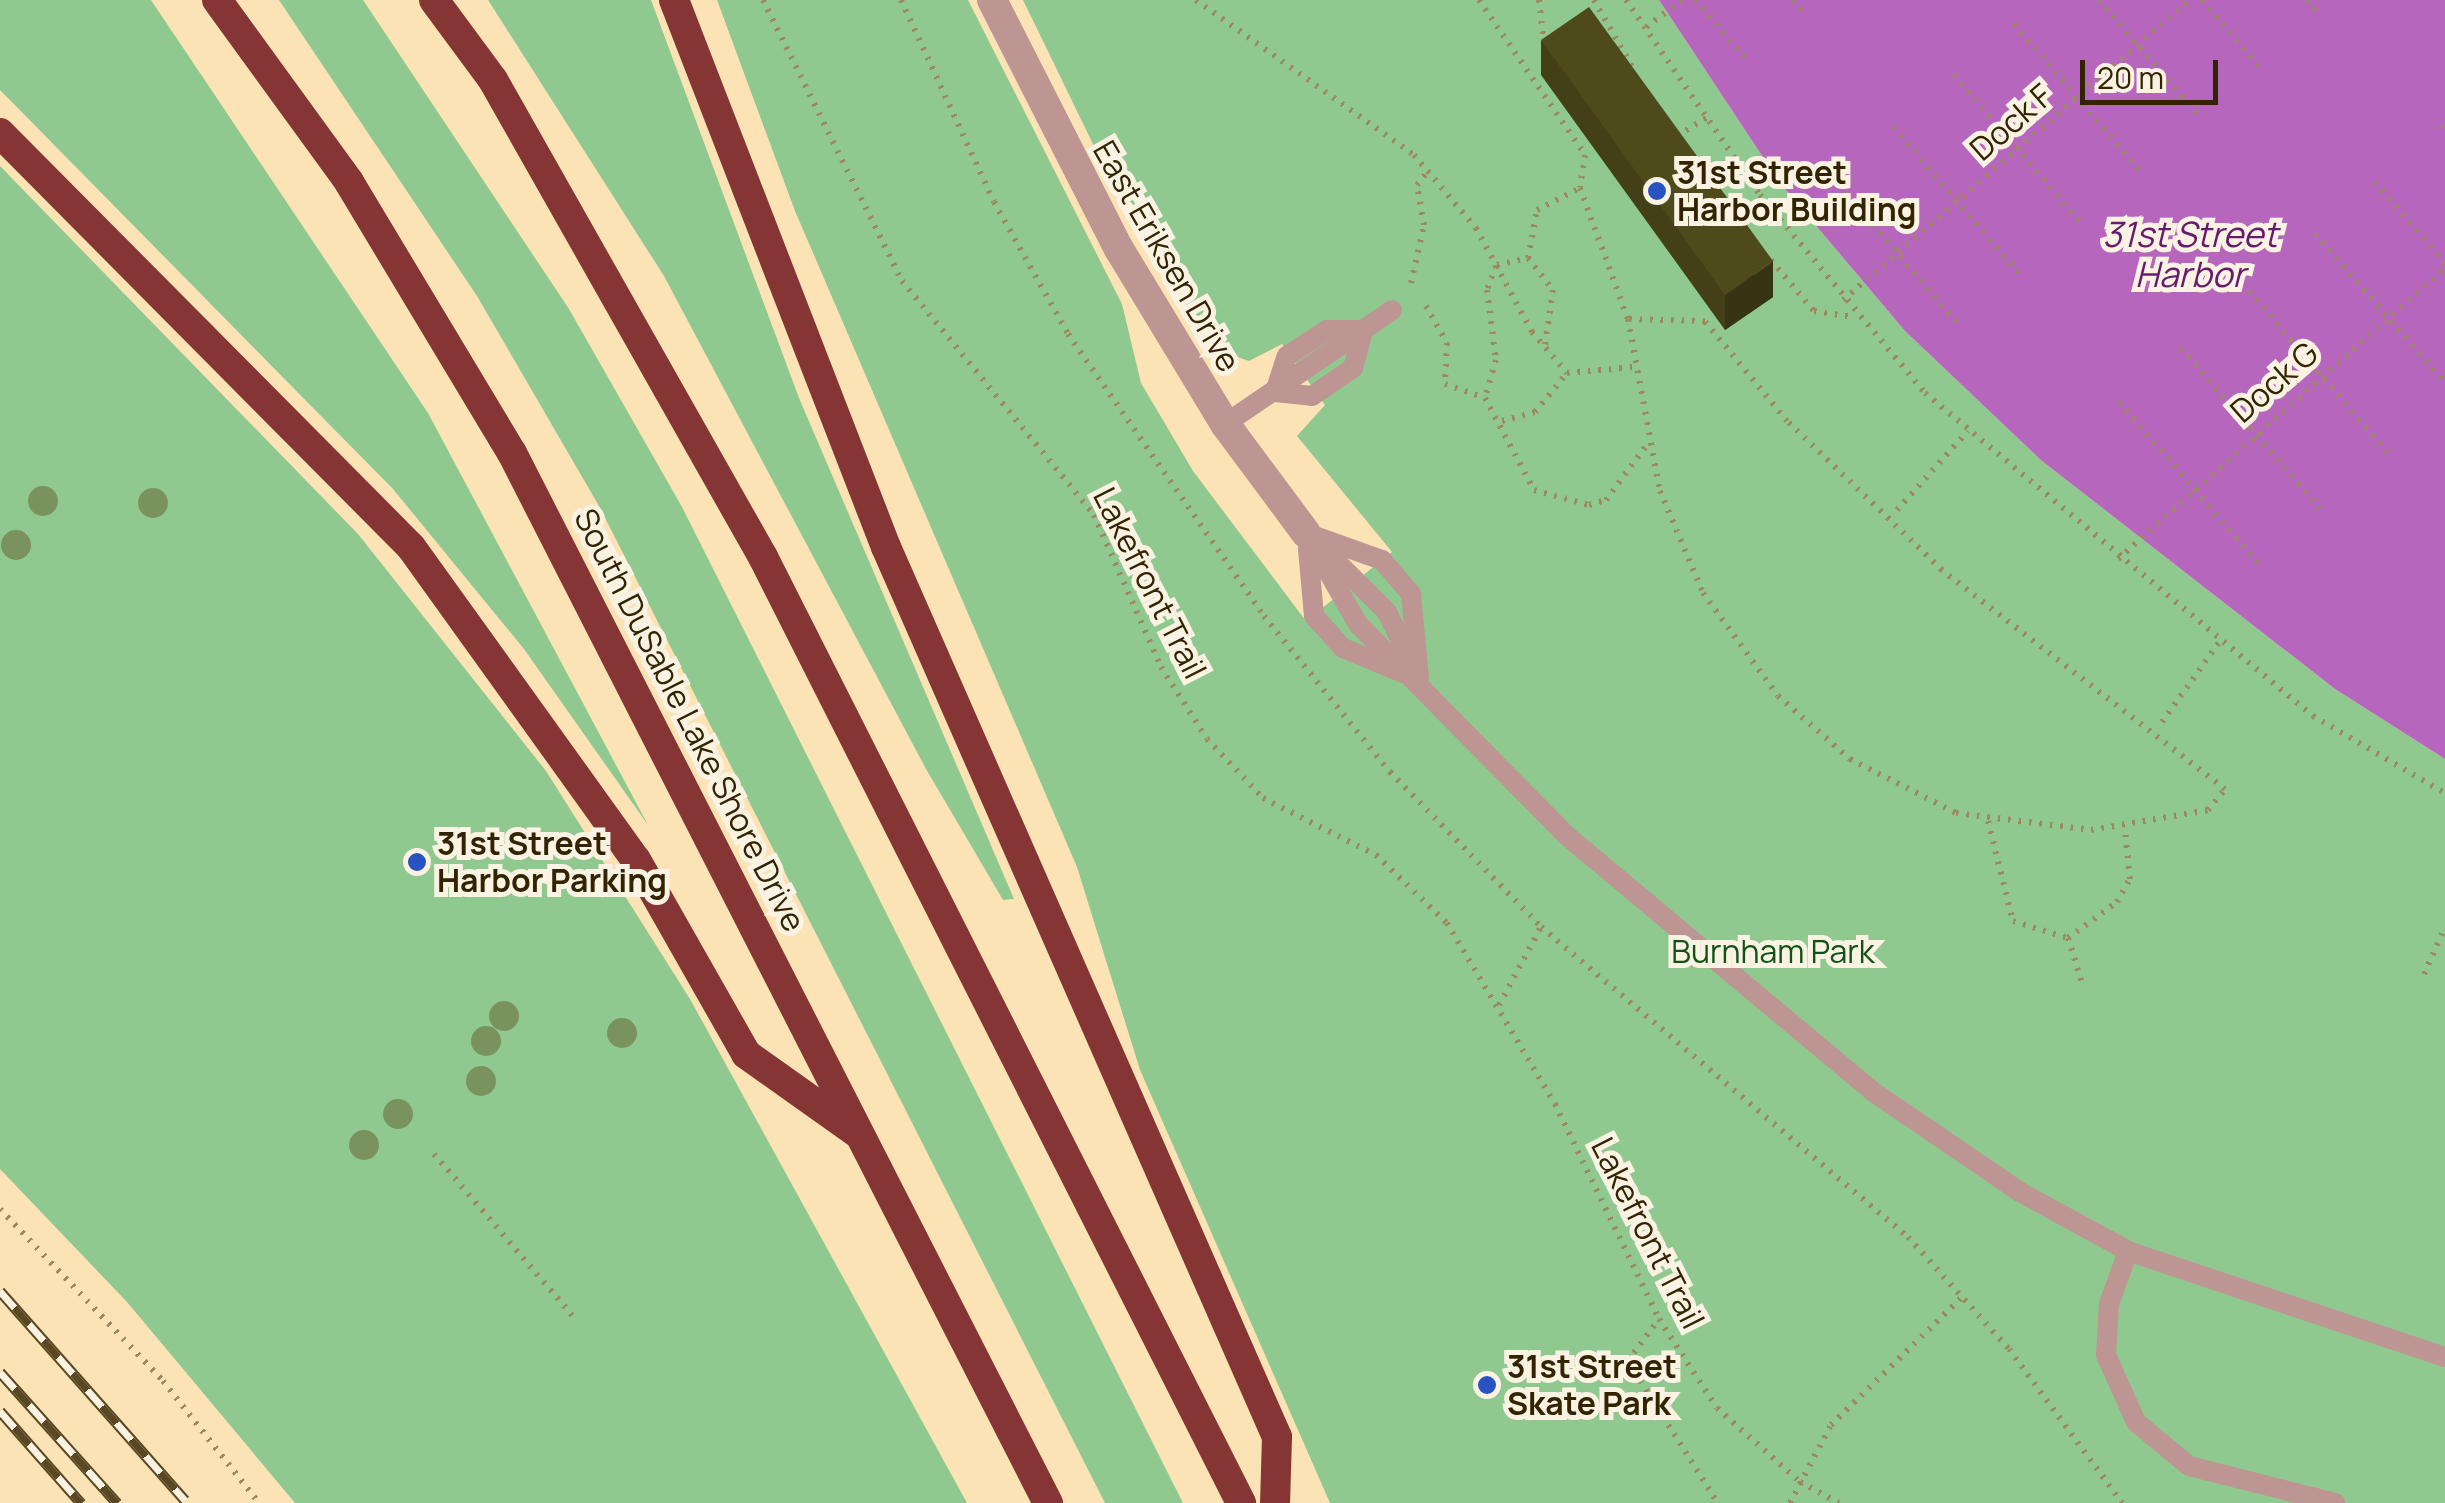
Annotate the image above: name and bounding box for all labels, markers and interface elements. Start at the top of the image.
scale bar [2085,40,2222,102]
text: 20 m [2097,57,2164,98]
street label: Dock F [1962,76,2060,168]
street label: East Eriksen Drive [1085,134,1249,378]
place label: 31st Street Harbor Building [1677,154,1917,229]
marker: 31st Street Harbor Building [1646,180,1668,202]
water label: 31st Street Harbor [2102,213,2278,295]
street label: Dock G [2223,334,2325,430]
street label: Lakefront Trail [1085,481,1215,685]
street label: South DuSable Lake Shore Drive [566,502,814,938]
place label: 31st Street Harbor Parking [437,825,667,900]
marker: 31st Street Harbor Parking [406,851,428,873]
park label: Burnham Park [1671,932,1875,970]
street label: Lakefront Trail [1583,1131,1713,1335]
place label: 31st Street Skate Park [1507,1348,1677,1423]
marker: 31st Street Skate Park [1476,1374,1498,1396]

